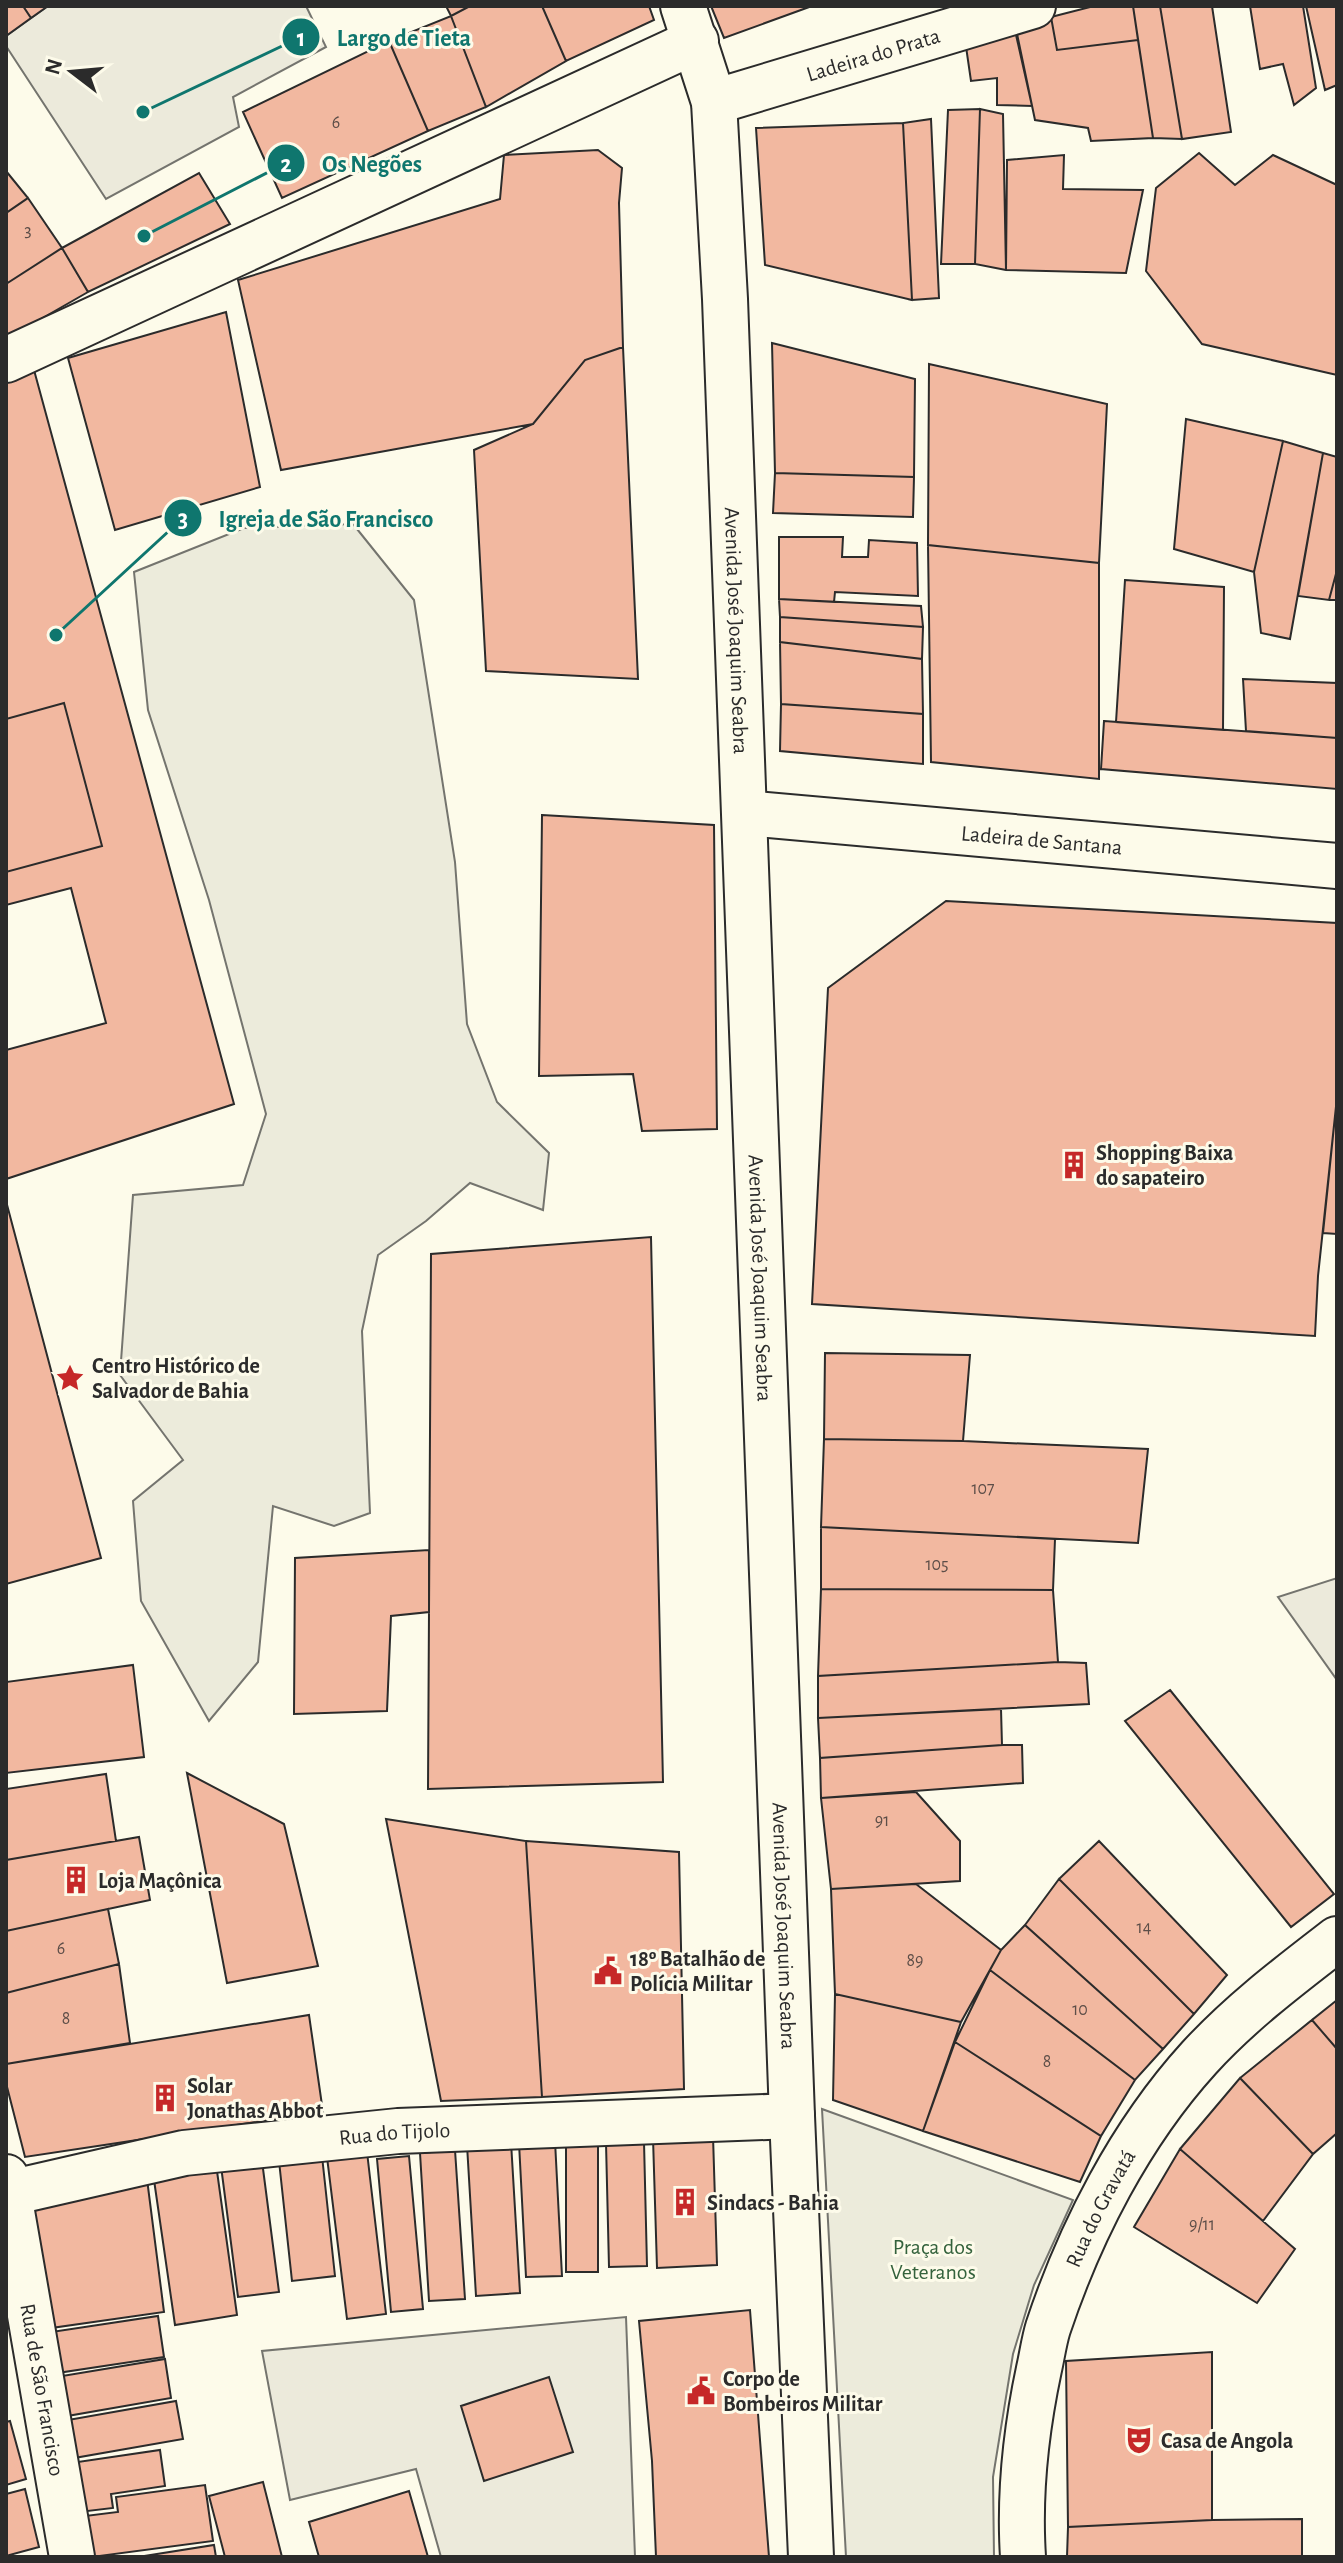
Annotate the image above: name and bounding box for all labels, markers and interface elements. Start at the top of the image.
callout: Largo de Tieta [281,13,488,61]
street label: Ladeira do Prata [804,25,943,86]
text: 1 [297,27,305,51]
text: Largo de Tieta [337,27,471,51]
north arrow [32,32,112,112]
text: N [41,56,66,77]
house number: 6 [332,114,340,132]
callout: Os Negões [266,139,438,187]
text: 2 [280,153,292,177]
text: Os Negões [322,153,422,177]
house number: 3 [24,222,32,240]
callout: Igreja de São Francisco [163,494,449,542]
street label: Avenida José Joaquim Seabra [721,507,752,755]
text: 3 [178,508,188,532]
text: Igreja de São Francisco [219,508,434,532]
street label: Ladeira de Santana [960,822,1123,859]
place label: Shopping Baixa do sapateiro [1096,1142,1234,1189]
building icon: Shopping Baixa do sapateiro [1059,1150,1089,1180]
street label: Avenida José Joaquim Seabra [745,1154,776,1402]
place label: Centro Histórico de Salvador de Bahia [92,1355,260,1402]
place icon: Centro Histórico de Salvador de Bahia [55,1363,85,1393]
house number: 107 [971,1480,995,1498]
house number: 105 [925,1556,949,1574]
street label: Avenida José Joaquim Seabra [768,1802,800,2050]
house number: 91 [875,1812,889,1830]
building icon: Loja Maçônica [61,1865,91,1895]
place label: Loja Maçônica [98,1870,222,1893]
house number: 14 [1137,1919,1152,1937]
house number: 6 [57,1940,65,1958]
place label: 18º Batalhão de Polícia Militar [630,1948,765,1995]
house number: 89 [907,1952,924,1970]
public building icon: 18º Batalhão de Polícia Militar [593,1956,623,1986]
house number: 10 [1072,2001,1088,2019]
house number: 8 [62,2010,70,2028]
house number: 8 [1043,2053,1051,2071]
place label: Solar Jonathas Abbot [187,2075,324,2122]
building icon: Solar Jonathas Abbot [150,2083,180,2113]
street label: Rua do Tijolo [338,2119,451,2149]
street label: Rua do Gravatá [1062,2146,1140,2270]
building icon: Sindacs - Bahia [670,2187,700,2217]
place label: Sindacs - Bahia [707,2192,840,2214]
house number: 9/11 [1189,2216,1215,2234]
park label: Praça dos Veteranos [890,2236,976,2283]
street label: Rua de São Francisco [16,2302,68,2478]
place label: Corpo de Bombeiros Militar [723,2368,883,2415]
public building icon: Corpo de Bombeiros Militar [686,2376,716,2406]
theatre icon: Casa de Angola [1124,2425,1154,2455]
place label: Casa de Angola [1161,2430,1294,2452]

